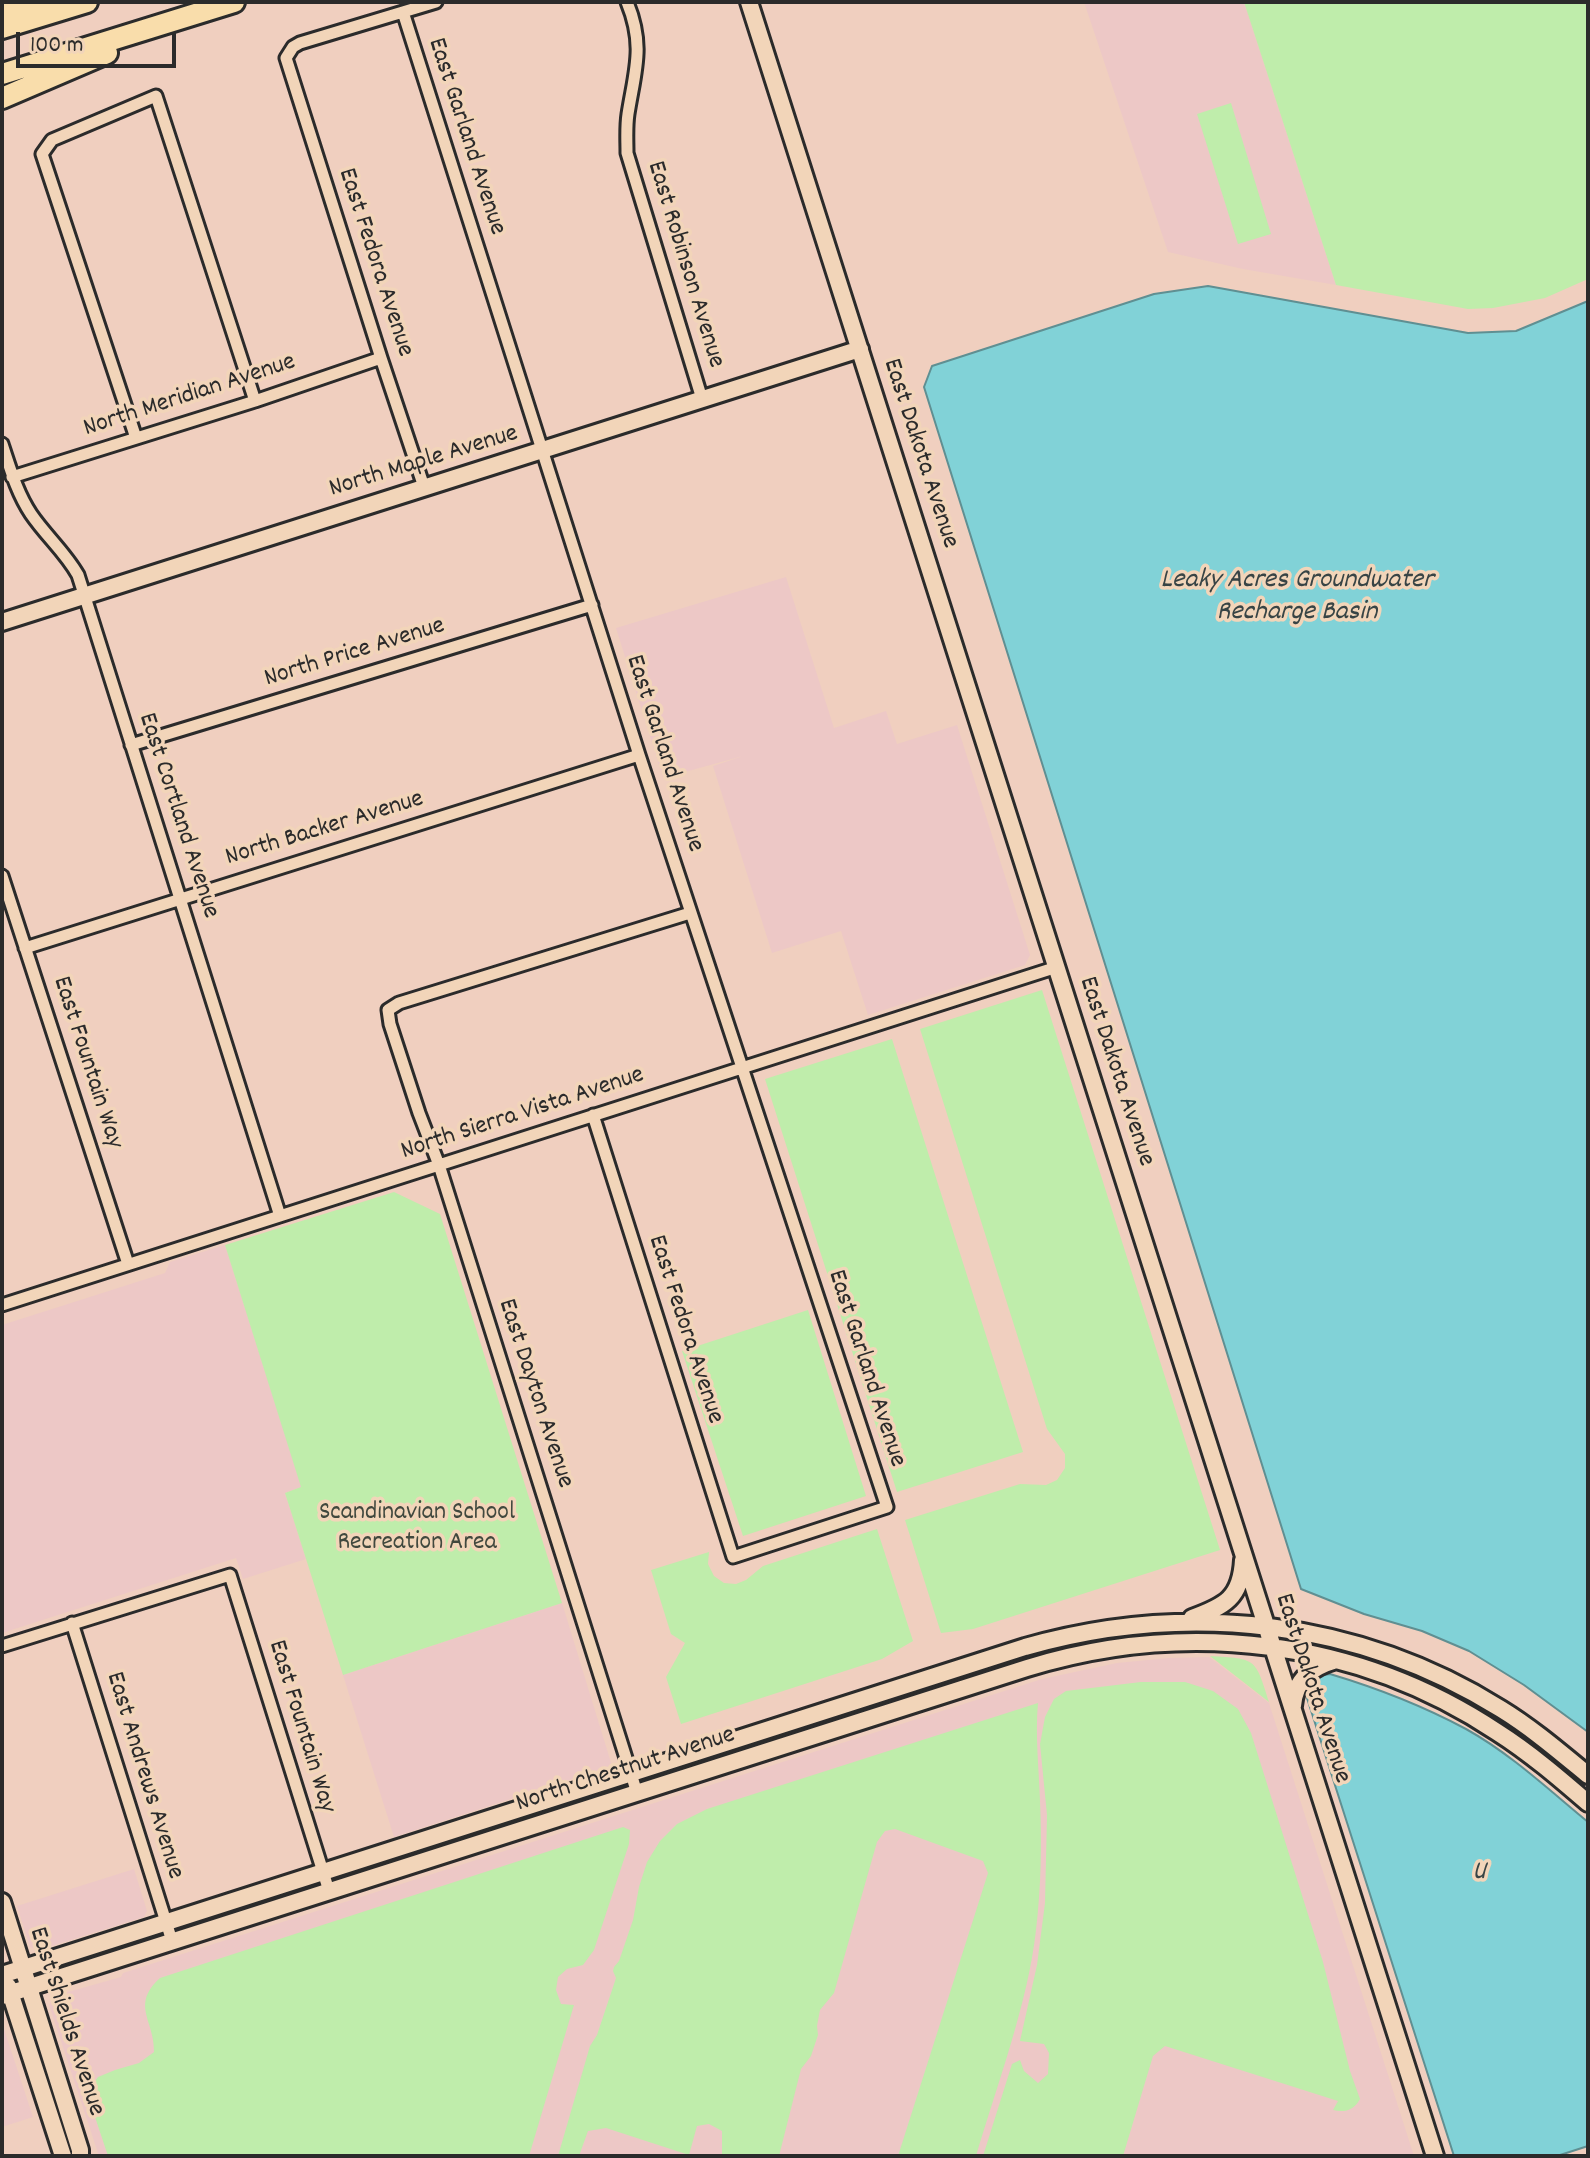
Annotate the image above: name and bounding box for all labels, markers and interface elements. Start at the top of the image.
scale bar [20,16,180,66]
text: 100 m [30,29,83,63]
street label: East Garland Avenue [418,35,512,239]
street label: East Robinson Avenue [638,158,730,372]
street label: East Fedora Avenue [329,165,419,361]
street label: North Meridian Avenue [80,348,300,446]
street label: East Dakota Avenue [874,355,964,553]
street label: North Maple Avenue [326,419,522,507]
water label: Leaky Acres Groundwater Recharge Basin [1161,565,1433,631]
street label: North Price Avenue [261,612,449,696]
street label: East Garland Avenue [616,652,710,856]
street label: East Cortland Avenue [129,710,225,922]
street label: North Backer Avenue [222,785,428,875]
street label: East Fountain Way [44,973,128,1153]
street label: East Dakota Avenue [1070,973,1160,1171]
street label: North Sierra Vista Avenue [398,1061,648,1169]
street label: East Fedora Avenue [639,1232,729,1428]
street label: East Garland Avenue [818,1267,912,1471]
street label: East Dayton Avenue [489,1296,579,1492]
park label: Scandinavian School Recreation Area [319,1498,515,1560]
street label: East Dakota Avenue [1266,1590,1356,1788]
street label: East Fountain Way [259,1637,341,1817]
street label: East Andrews Avenue [97,1669,189,1883]
street label: North Chestnut Avenue [513,1721,739,1821]
water label: U [1472,1857,1486,1891]
street label: East Shields Avenue [20,1924,110,2120]

